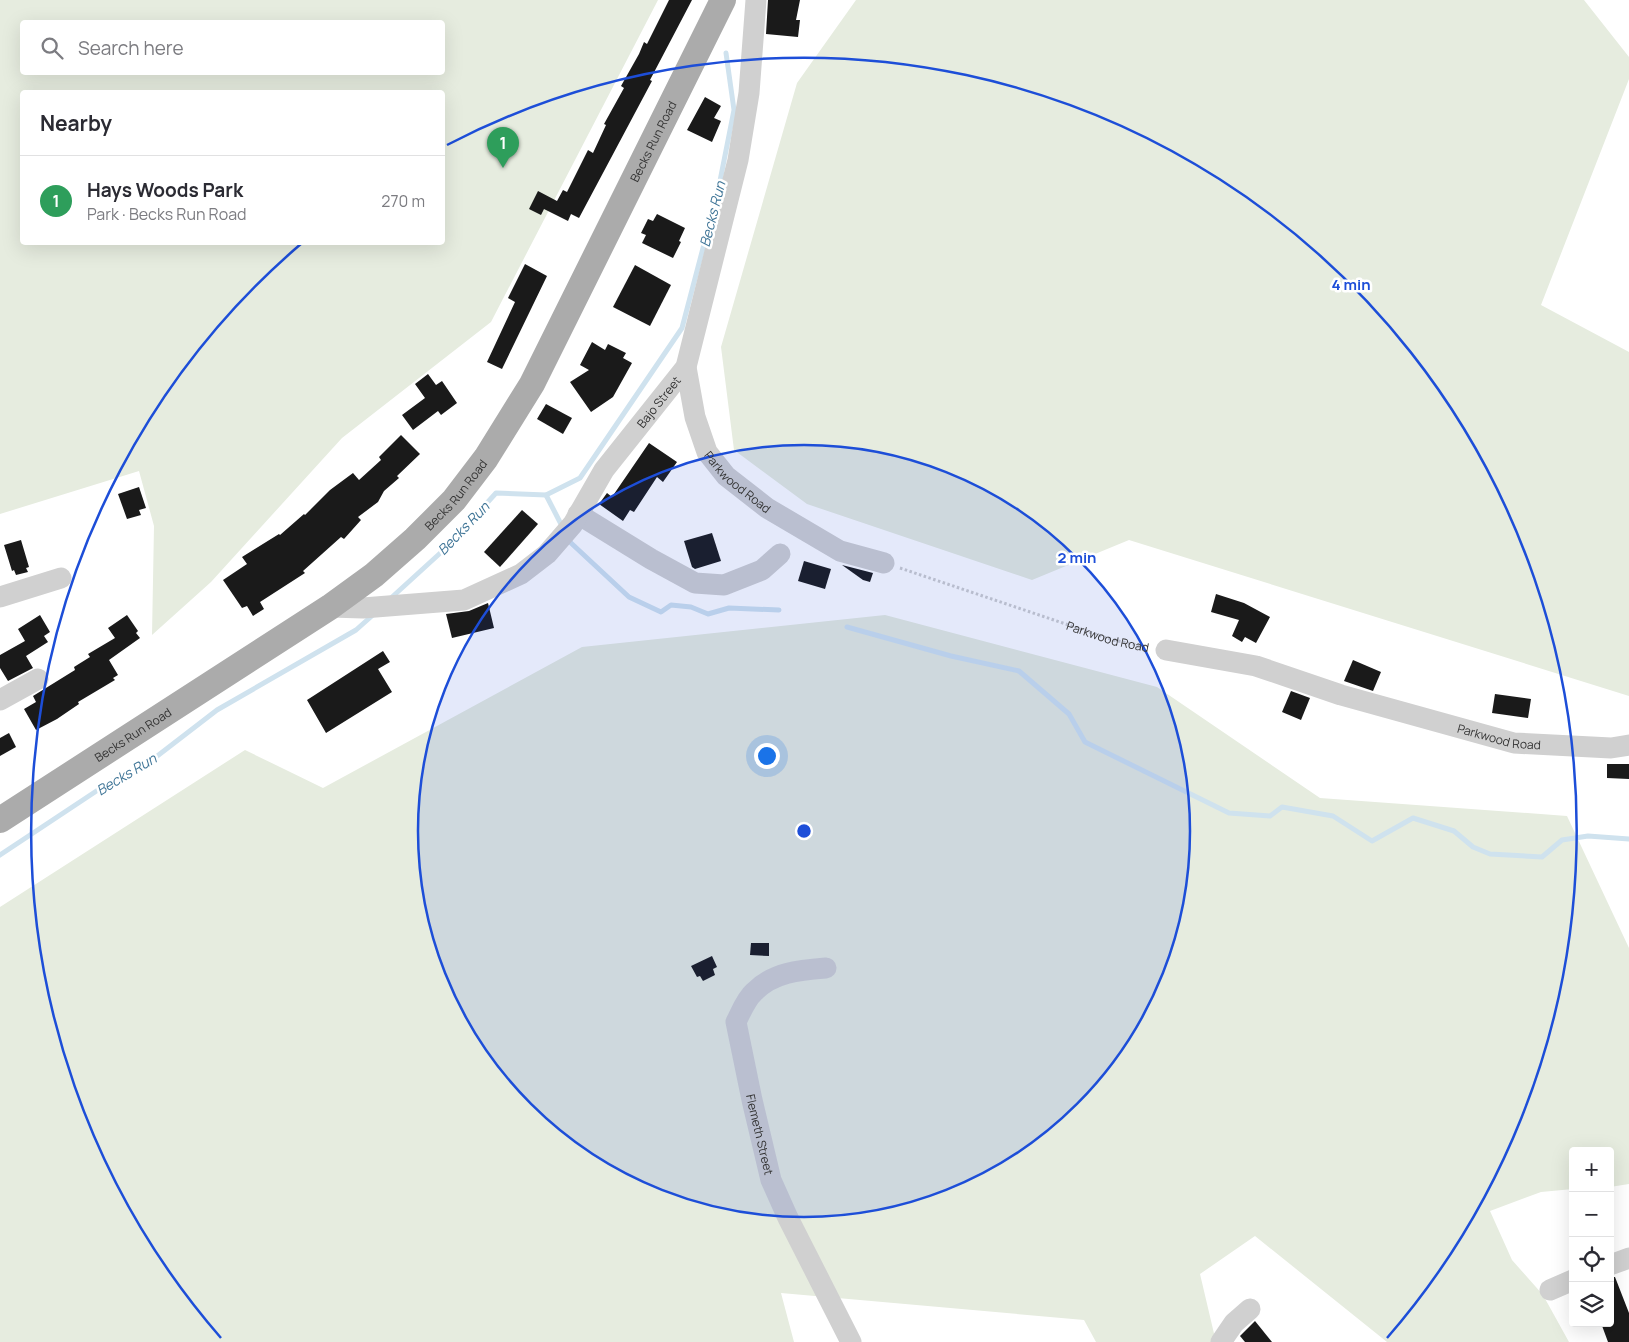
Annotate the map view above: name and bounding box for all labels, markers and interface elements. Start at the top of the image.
search box [20,20,445,75]
icon: search [38,34,66,62]
text: Search here [78,35,184,61]
street label: Becks Run Road [625,98,680,185]
text: Nearby [40,109,112,137]
pin: 1 [487,127,519,168]
text: Hays Woods Park [87,177,243,203]
water label: Becks Run [695,179,729,249]
text: 1 [52,190,60,212]
text: 270 m [381,190,425,212]
text: Park · Becks Run Road [87,203,247,225]
text: 4 min [1331,274,1371,295]
street label: Bajo Street [632,372,684,431]
street label: Parkwood Road [701,447,775,517]
street label: Becks Run Road [421,455,489,531]
water label: Becks Run [434,498,492,558]
text: 2 min [1057,547,1097,568]
street label: Parkwood Road [1064,616,1151,656]
street label: Becks Run Road [91,703,174,765]
street label: Parkwood Road [1456,719,1541,753]
your location [754,743,780,769]
water label: Becks Run [92,748,160,799]
centre of rings [795,822,813,840]
street label: Flemeth Street [742,1093,778,1177]
map controls [1569,1147,1614,1327]
button: + [1569,1147,1614,1192]
button: − [1569,1192,1614,1237]
button: locate [1569,1237,1614,1282]
button: layers [1569,1282,1614,1327]

